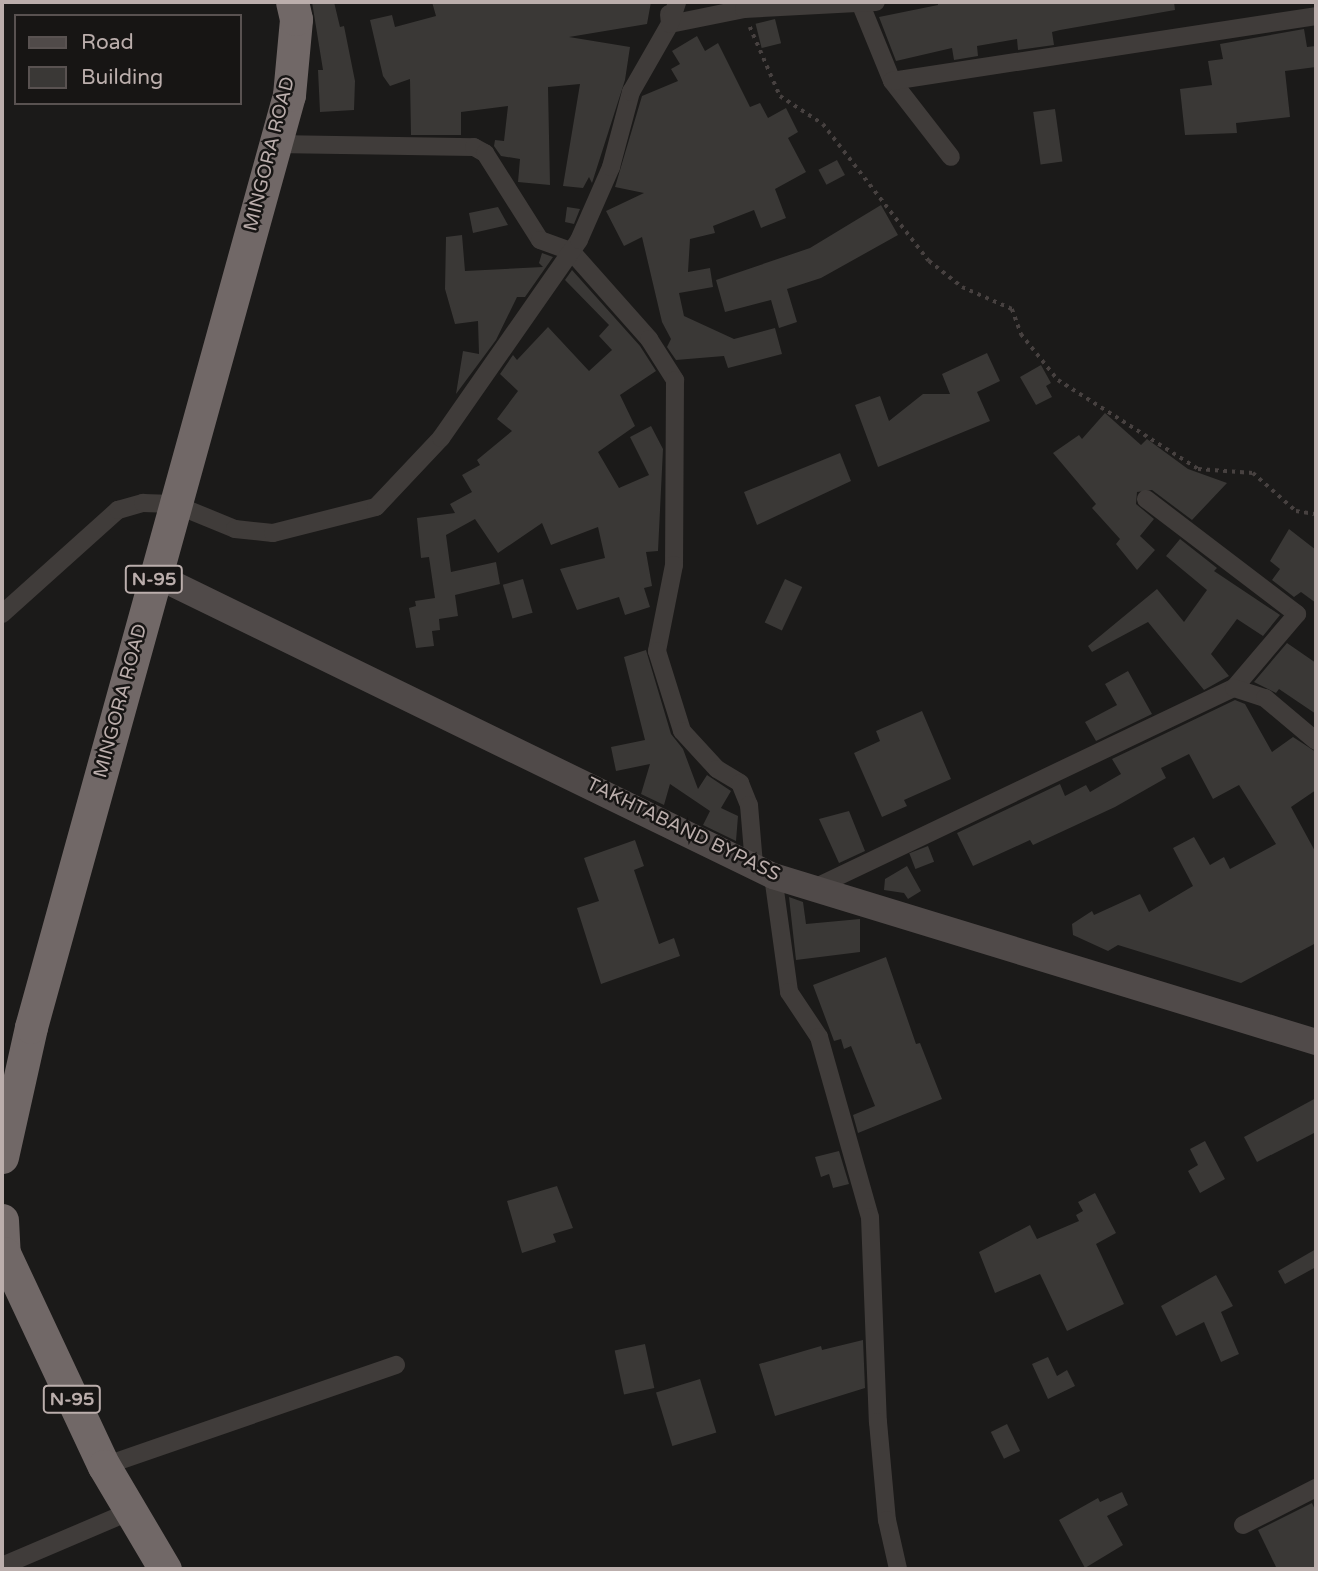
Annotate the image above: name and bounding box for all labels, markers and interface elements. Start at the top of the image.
legend [14,14,242,105]
text: Road [81,30,134,55]
text: Building [81,65,163,90]
street label: MINGORA ROAD [240,74,300,234]
road number: N-95 [124,564,184,594]
street label: MINGORA ROAD [89,621,153,781]
street label: TAKHTABAND BYPASS [583,773,783,887]
road number: N-95 [42,1384,102,1414]

